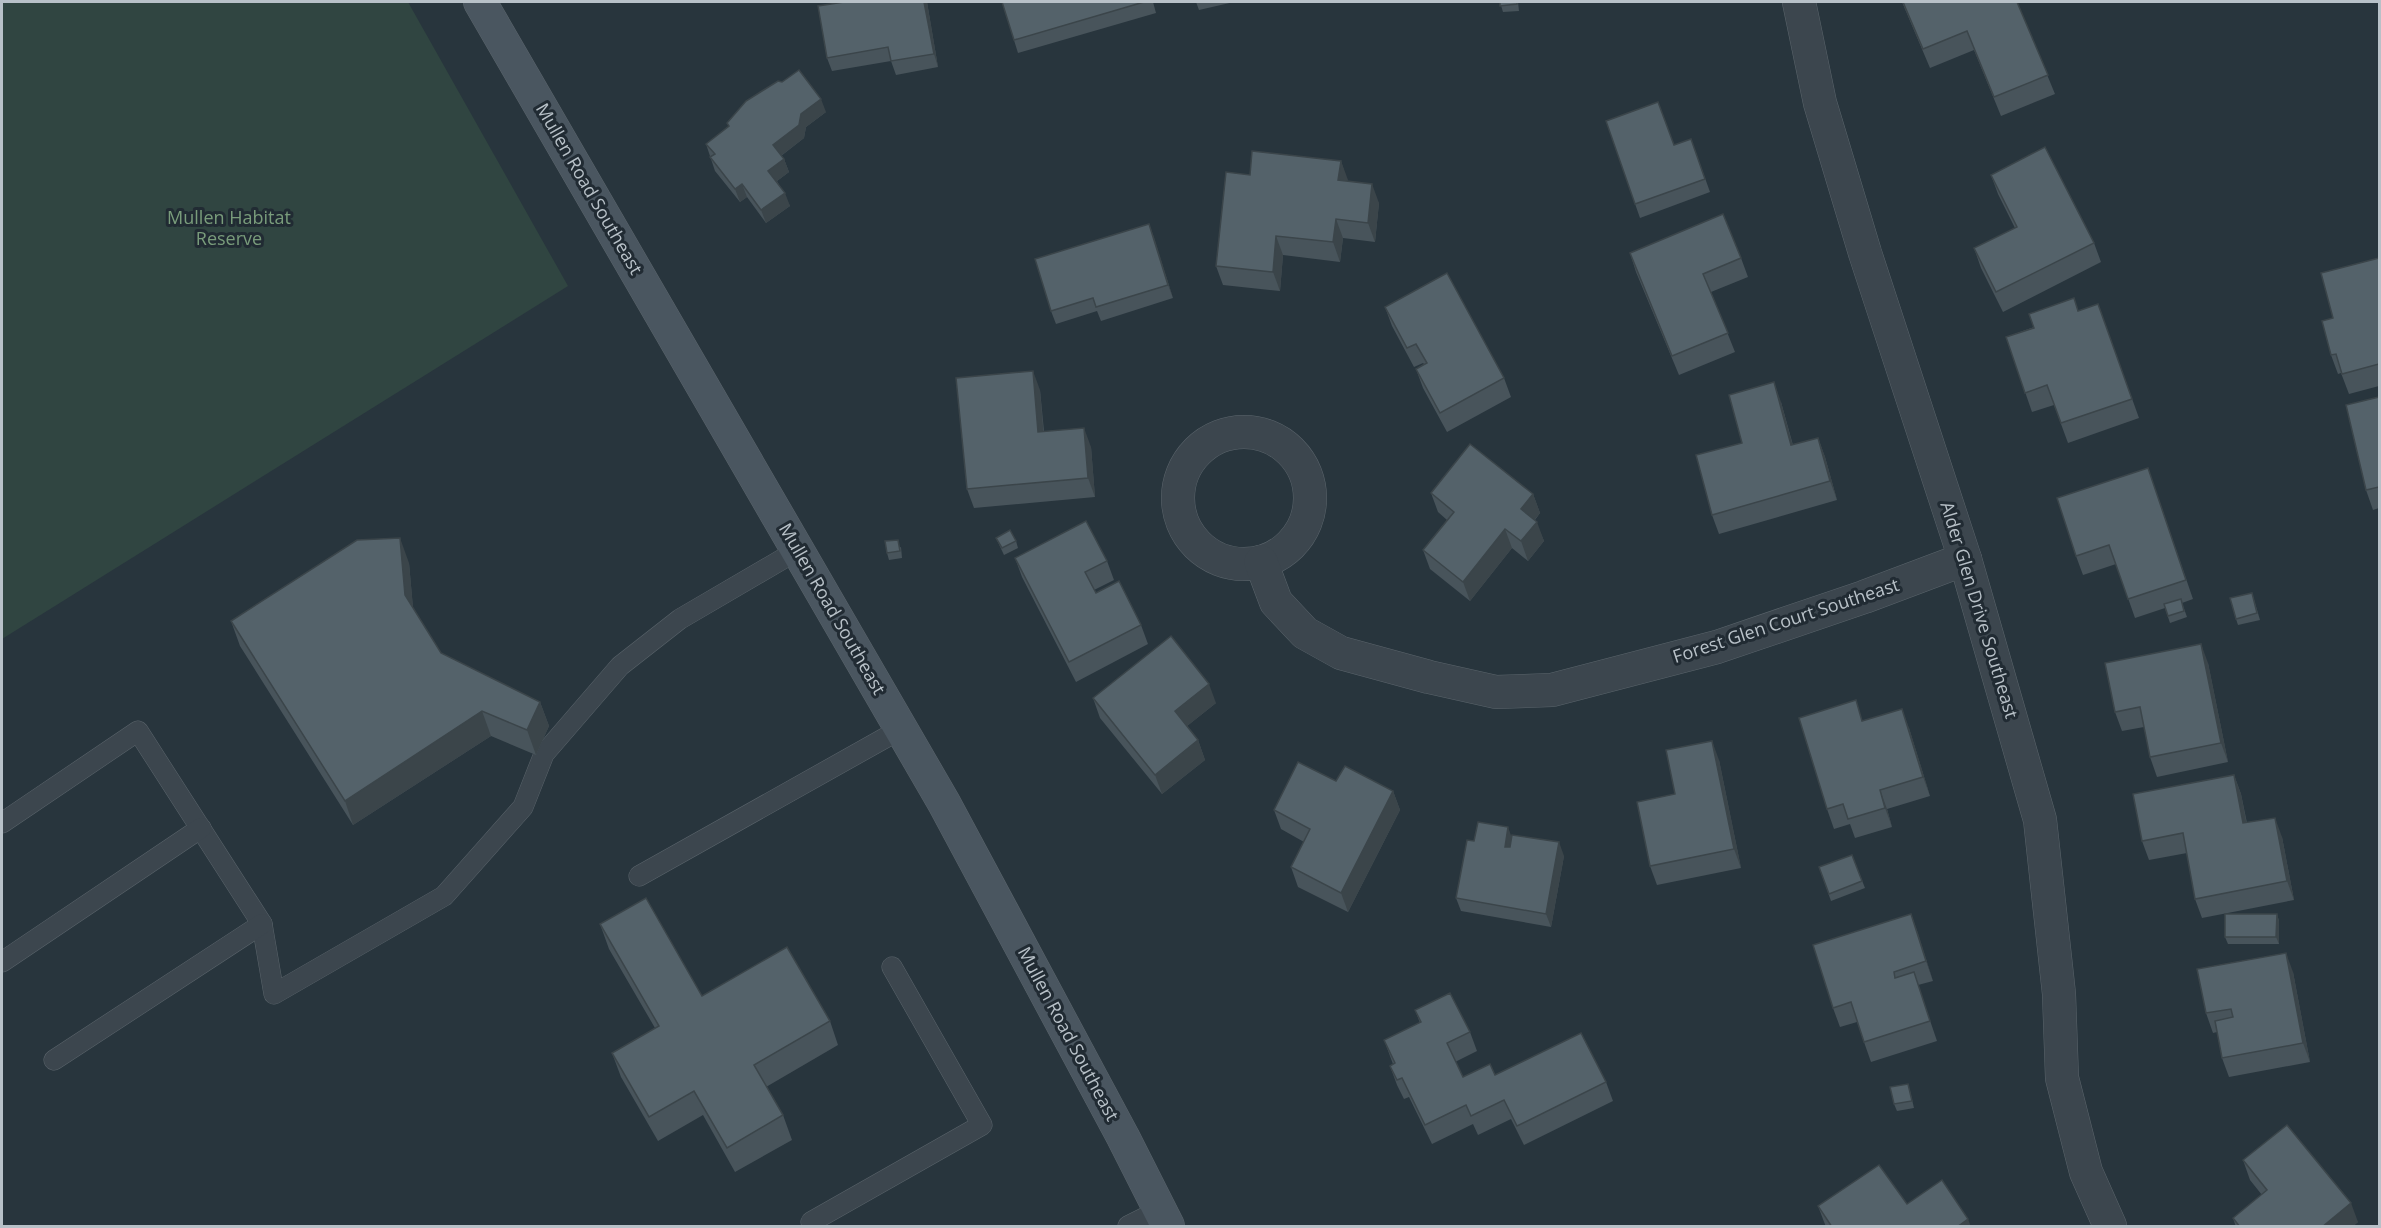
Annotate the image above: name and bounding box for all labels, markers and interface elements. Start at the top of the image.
street label: Mullen Road Southeast [531,98,649,279]
park label: Mullen Habitat Reserve [167,205,291,250]
street label: Alder Glen Drive Southeast [1936,498,2024,721]
street label: Mullen Road Southeast [774,518,892,699]
street label: Forest Glen Court Southeast [1669,572,1902,668]
street label: Mullen Road Southeast [1013,942,1125,1125]

